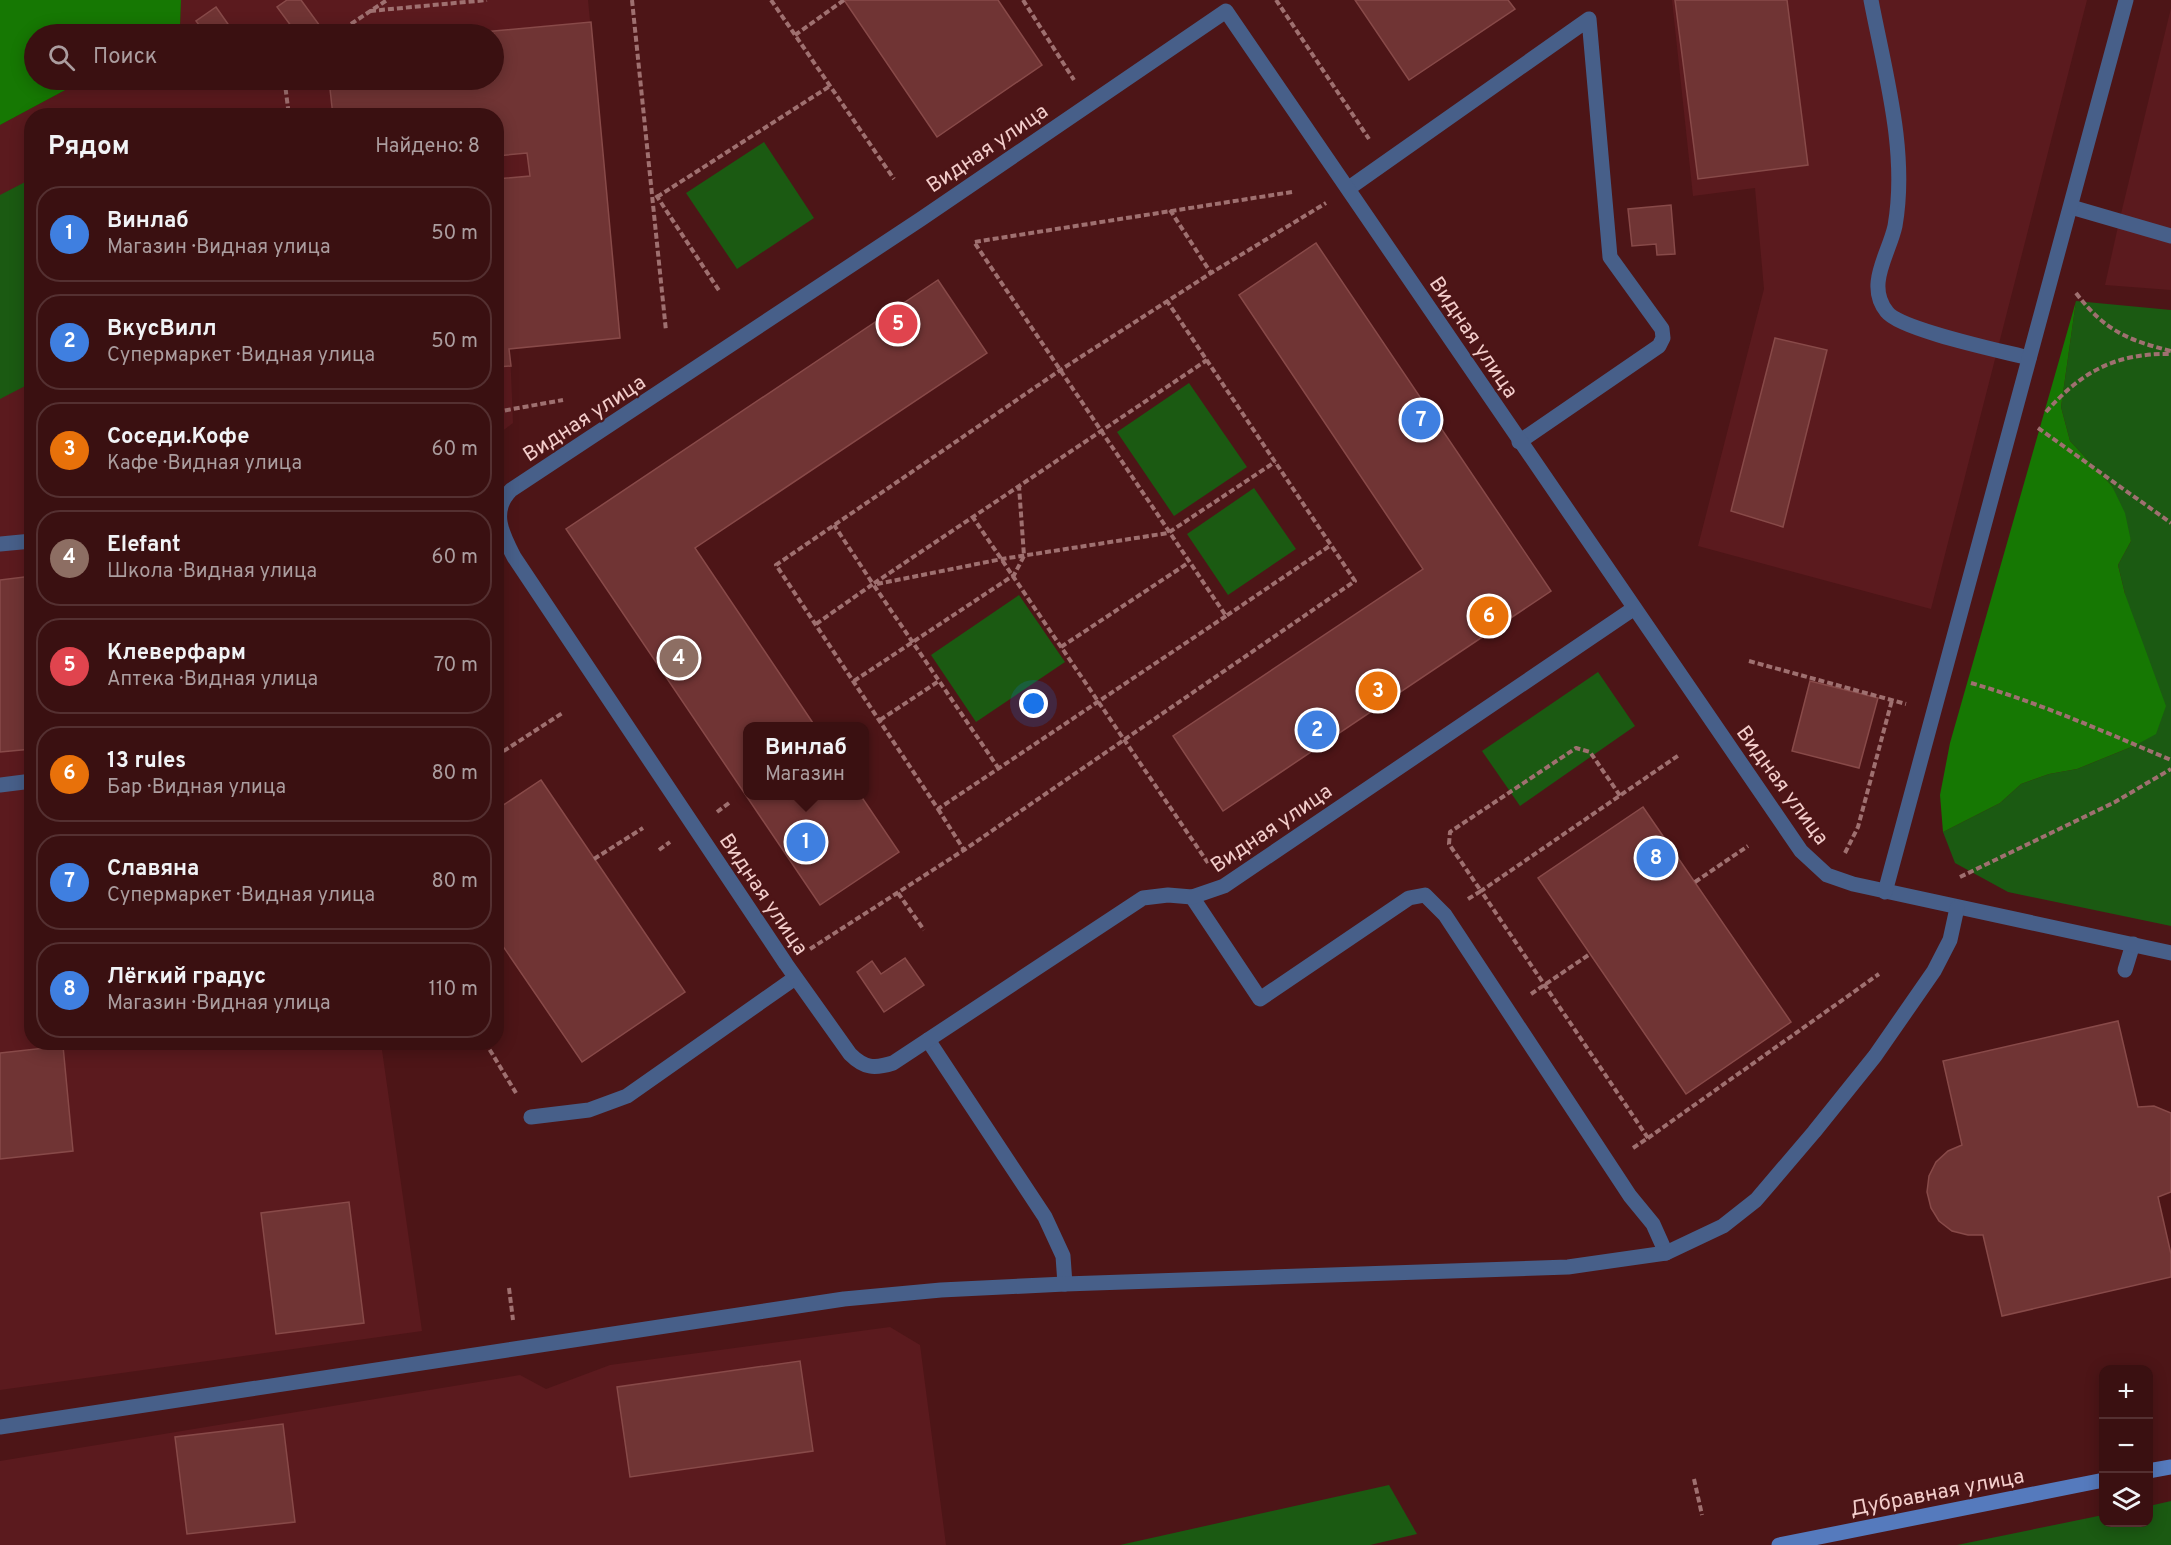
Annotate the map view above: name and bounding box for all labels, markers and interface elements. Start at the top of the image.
search box [24,24,504,90]
icon: search [45,41,78,74]
text: Поиск [93,44,157,71]
street label: Видная улица [922,99,1054,200]
text: Рядом [48,131,130,164]
text: Найдено: 8 [375,134,480,160]
text: Винлаб [107,208,189,235]
text: 1 [66,221,74,247]
text: 50 m [431,221,478,247]
text: Магазин · Видная улица [107,235,331,261]
street label: Видная улица [1422,272,1523,404]
pin: 5 [878,302,918,346]
text: ВкусВилл [107,316,217,343]
text: 2 [63,329,76,355]
text: 50 m [431,329,478,355]
text: Супермаркет · Видная улица [107,343,375,369]
street label: Видная улица [518,370,651,469]
pin: 7 [1402,398,1440,442]
text: Соседи.Кофе [107,424,249,451]
text: 3 [64,437,76,463]
text: 60 m [432,437,478,463]
text: Кафе · Видная улица [107,451,302,477]
text: Elefant [107,532,181,559]
text: 4 [63,545,76,571]
text: 60 m [432,545,478,571]
text: Школа · Видная улица [107,559,317,585]
pin: 6 [1470,594,1508,638]
pin: 4 [660,636,698,680]
text: Клеверфарм [107,640,246,667]
text: 5 [63,653,76,679]
text: 70 m [434,653,478,679]
text: Аптека · Видная улица [107,667,318,693]
pin: 3 [1358,668,1398,714]
your location [1019,689,1048,718]
pin: 2 [1298,708,1336,752]
street label: Видная улица [1729,721,1834,851]
popup [743,722,869,800]
text: Винлаб [765,735,847,762]
text: 13 rules [107,748,186,775]
text: 6 [63,761,76,787]
text: 80 m [432,761,478,787]
text: Магазин [765,762,845,788]
text: Бар · Видная улица [107,775,286,801]
street label: Видная улица [1206,779,1338,880]
pin: 1 [786,820,826,864]
street label: Видная улица [712,829,813,961]
pin: 8 [1636,836,1676,880]
text: Славяна [107,856,199,883]
text: 7 [64,869,75,895]
text: 80 m [432,869,478,895]
text: Супермаркет · Видная улица [107,883,375,909]
text: Лёгкий градус [107,964,266,991]
text: 8 [63,977,76,1003]
text: 110 m [429,977,478,1003]
text: Магазин · Видная улица [107,991,331,1017]
map controls [2099,1365,2153,1527]
button: + [2099,1365,2153,1419]
button: − [2099,1419,2153,1473]
street label: Дубравная улица [1848,1463,2027,1524]
button: layers [2099,1473,2153,1527]

